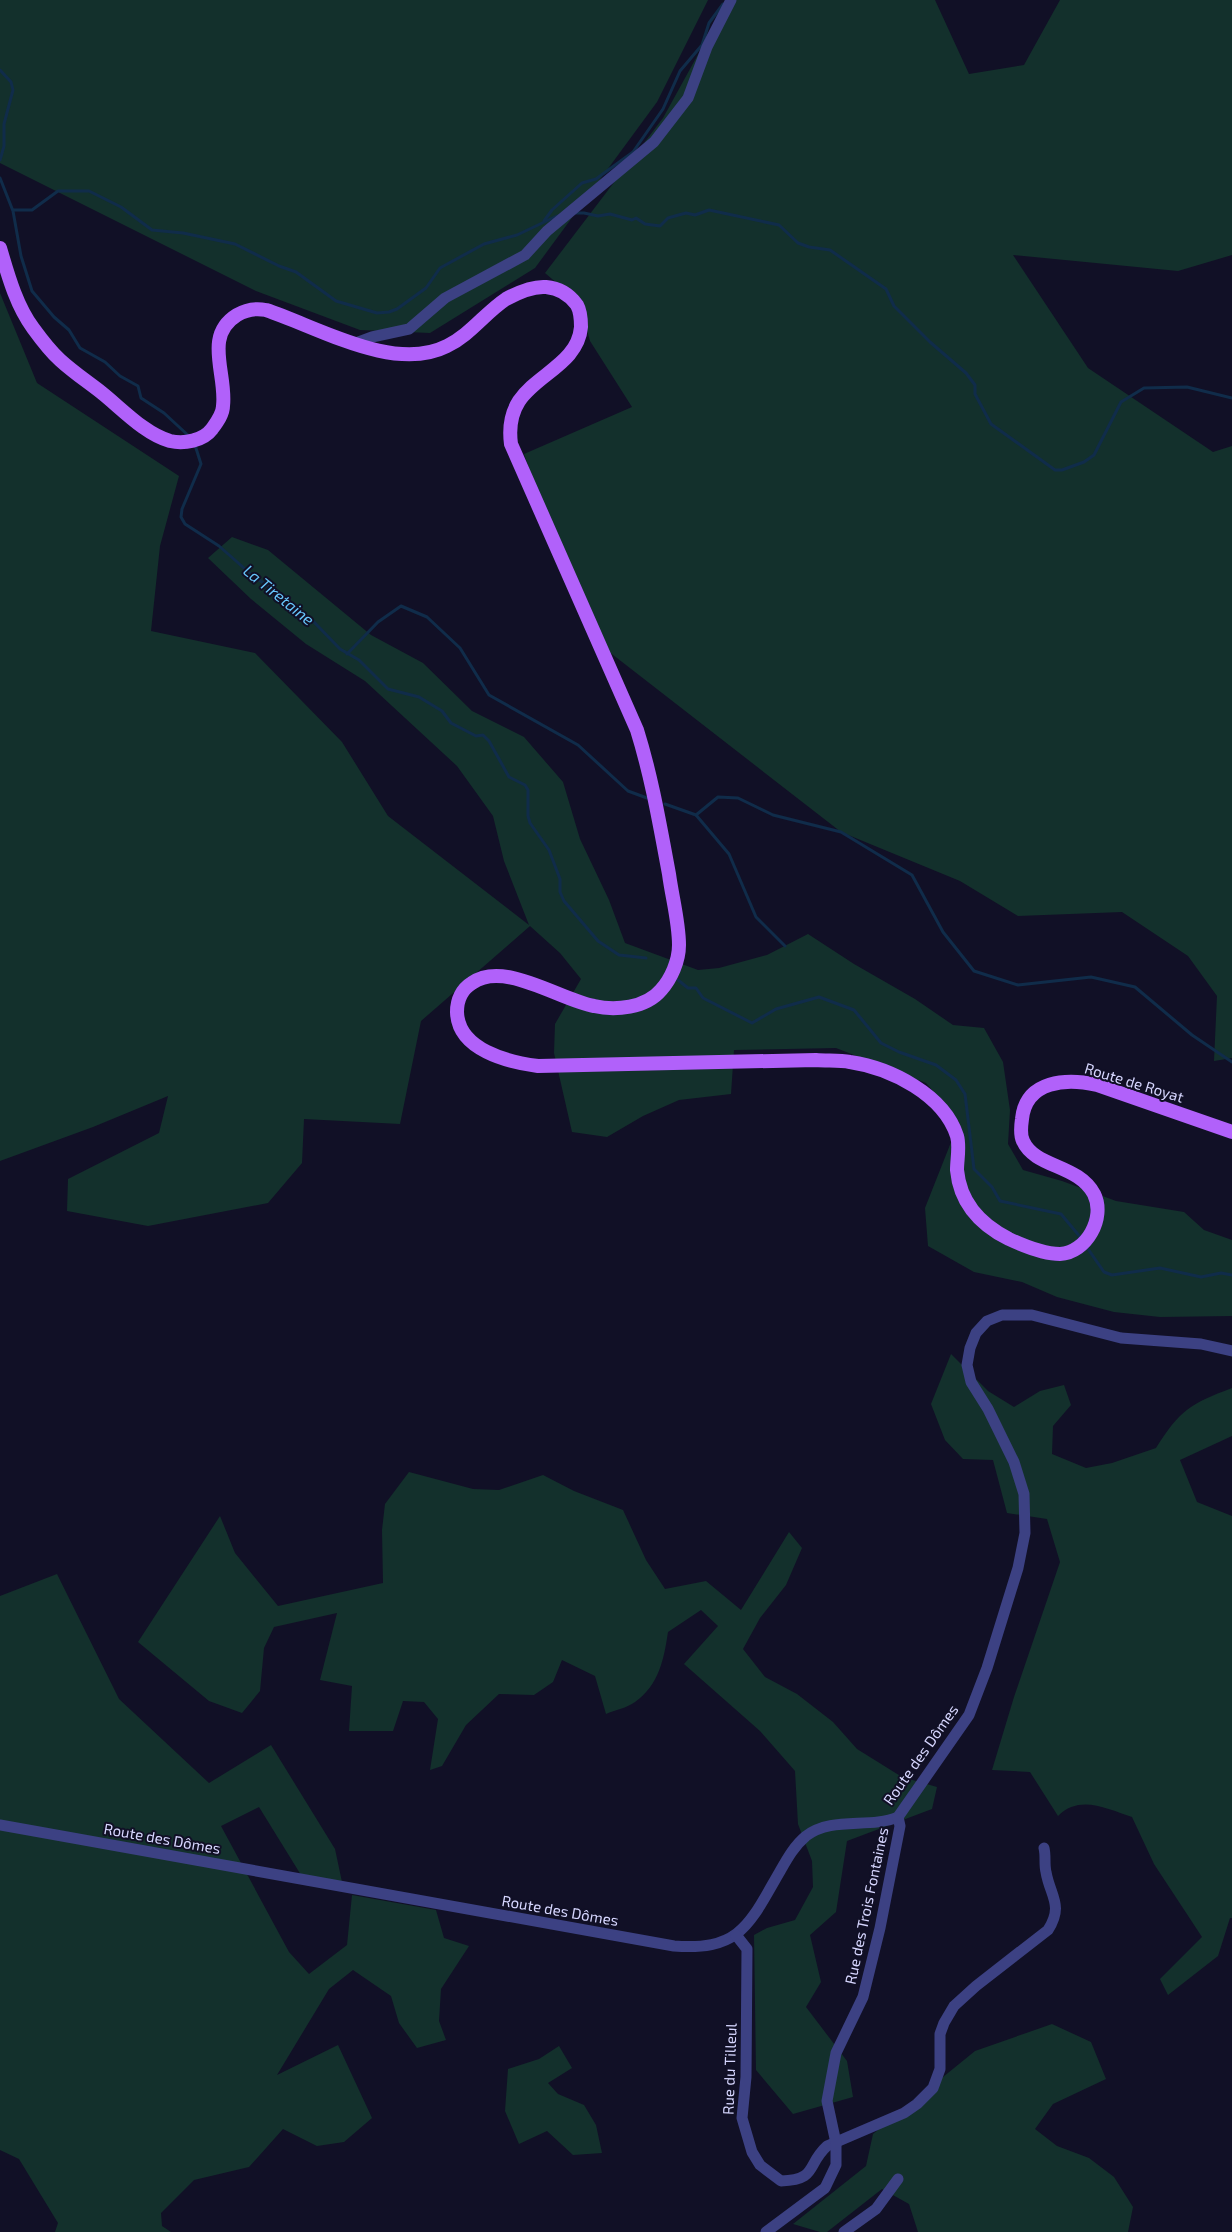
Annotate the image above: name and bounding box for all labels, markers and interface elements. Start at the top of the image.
water label: La Tiretaine [240,560,319,629]
street label: Route de Royat [1083,1058,1186,1106]
street label: Route des Dômes [879,1701,961,1808]
street label: Route des Dômes [102,1819,222,1857]
street label: Rue des Trois Fontaines [841,1826,891,1986]
street label: Route des Dômes [500,1891,620,1929]
street label: Rue du Tilleul [718,2022,740,2115]

